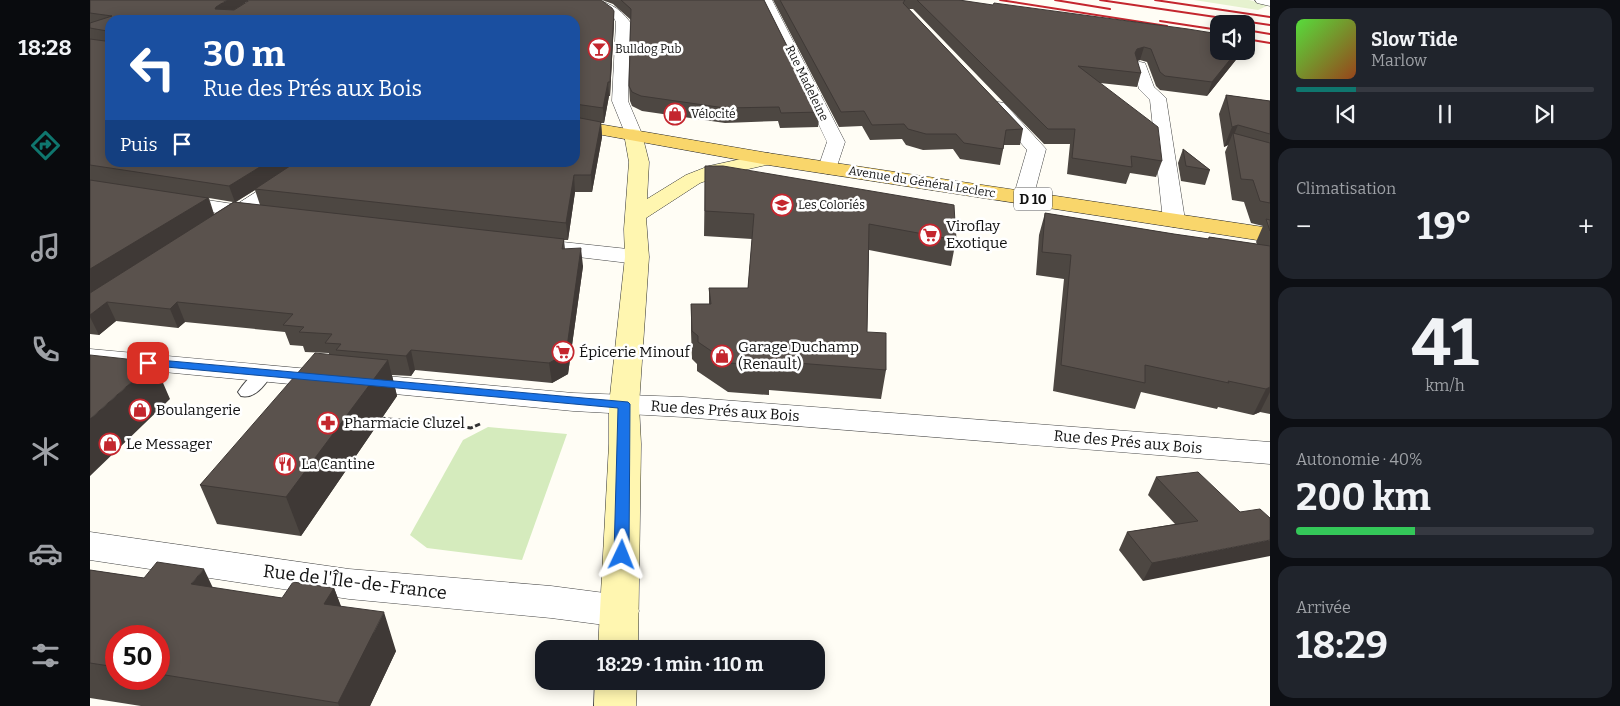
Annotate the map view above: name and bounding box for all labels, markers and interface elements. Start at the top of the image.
map controls [1210,15,1255,60]
button: sound [1210,15,1255,60]
text: Slow Tide [1371,28,1458,51]
text: 30 m [203,33,285,75]
text: 18:28 [18,34,72,61]
icon: left [120,35,185,100]
bar icon: Bulldog Pub [587,37,611,61]
place label: Bulldog Pub [615,42,681,56]
street label: Rue Madeleine [783,43,831,123]
text: Marlow [1371,51,1427,70]
text: Rue des Prés aux Bois [203,75,422,102]
icon: previous [1332,100,1360,128]
icon: pause [1431,100,1459,128]
icon: next [1530,100,1558,128]
shop icon: Vélocité [663,102,687,126]
place label: Vélocité [691,107,736,121]
icon: directions [28,128,63,163]
icon: arrive [168,130,196,158]
text: Puis [120,133,158,156]
street label: Avenue du Général Leclerc [847,163,997,201]
text: Climatisation [1296,179,1396,198]
road number: D 10 [1014,188,1052,210]
school or university icon: Les Coloriés [770,193,794,217]
place label: Les Coloriés [798,198,865,212]
text: 19° [1417,203,1472,249]
text: − [1296,210,1311,243]
text: + [1578,210,1594,243]
place label: Viroflay Exotique [946,217,1007,252]
supermarket icon: Viroflay Exotique [918,223,942,247]
icon: music [28,230,63,265]
text: 41 [1411,304,1479,382]
icon: phone [28,332,63,367]
place label: Garage Duchamp (Renault) [738,338,859,373]
supermarket icon: Épicerie Minouf [551,340,575,364]
pin [127,342,169,384]
place label: Épicerie Minouf [579,343,692,361]
shop icon: Garage Duchamp (Renault) [710,344,734,368]
icon: arrive [134,349,162,377]
text: km/h [1425,376,1465,395]
street label: Rue des Prés aux Bois [650,397,800,425]
shop icon: Boulangerie [128,398,152,422]
place label: Boulangerie [156,401,241,419]
pharmacy icon: Pharmacie Cluzel [316,411,340,435]
place label: Pharmacie Cluzel [344,414,465,432]
street label: Rue des Prés aux Bois [1053,427,1203,457]
shop icon: Le Messager [98,432,122,456]
icon: climate [28,434,63,469]
place label: Le Messager [126,435,213,453]
text: Autonomie · 40% [1296,450,1423,469]
restaurant icon: La Cantine [273,452,297,476]
place label: La Cantine [301,455,375,473]
text: 200 km [1296,474,1431,520]
position arrow [595,528,647,580]
icon: car [28,536,63,571]
street label: Rue de l'Île-de-France [262,560,448,604]
text: Arrivée [1296,598,1351,617]
text: 18:29 [1296,622,1388,668]
speed limit sign: 50 [105,625,170,690]
icon: filters [28,638,63,673]
text: 18:29 · 1 min · 110 m [597,653,763,676]

